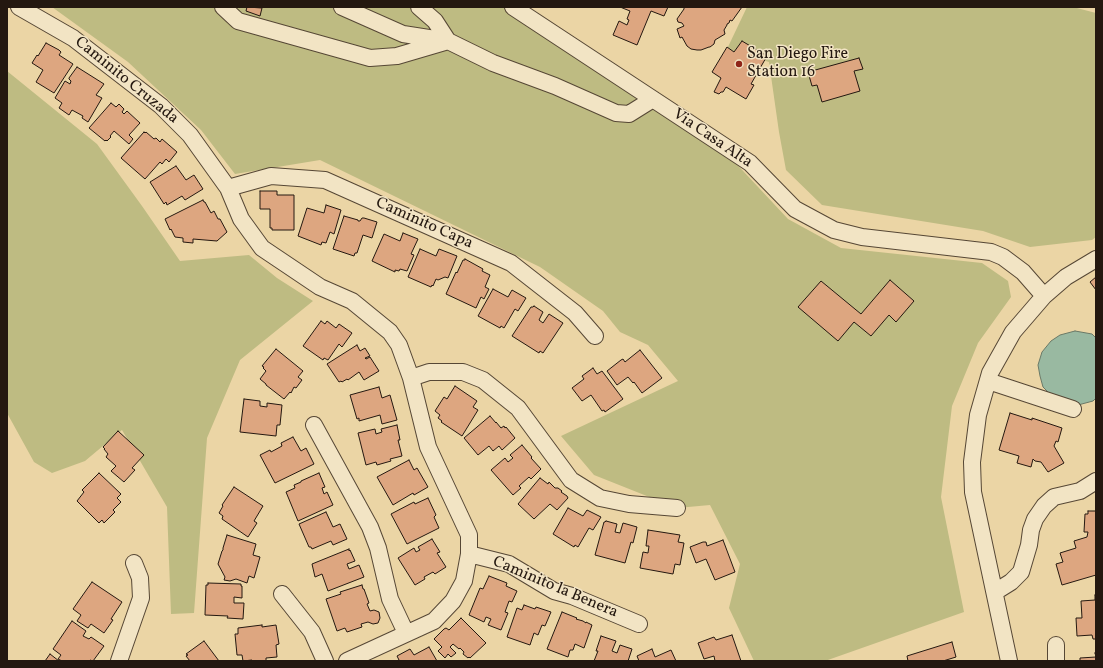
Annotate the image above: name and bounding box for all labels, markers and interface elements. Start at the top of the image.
street label: Caminito Cruzada [70,33,182,129]
place label: San Diego Fire Station 16 [747,45,848,83]
marker: San Diego Fire Station 16 [734,59,744,69]
street label: Via Casa Alta [668,105,756,173]
street label: Caminito Capa [372,194,476,254]
street label: Caminito la Benera [489,553,621,623]

